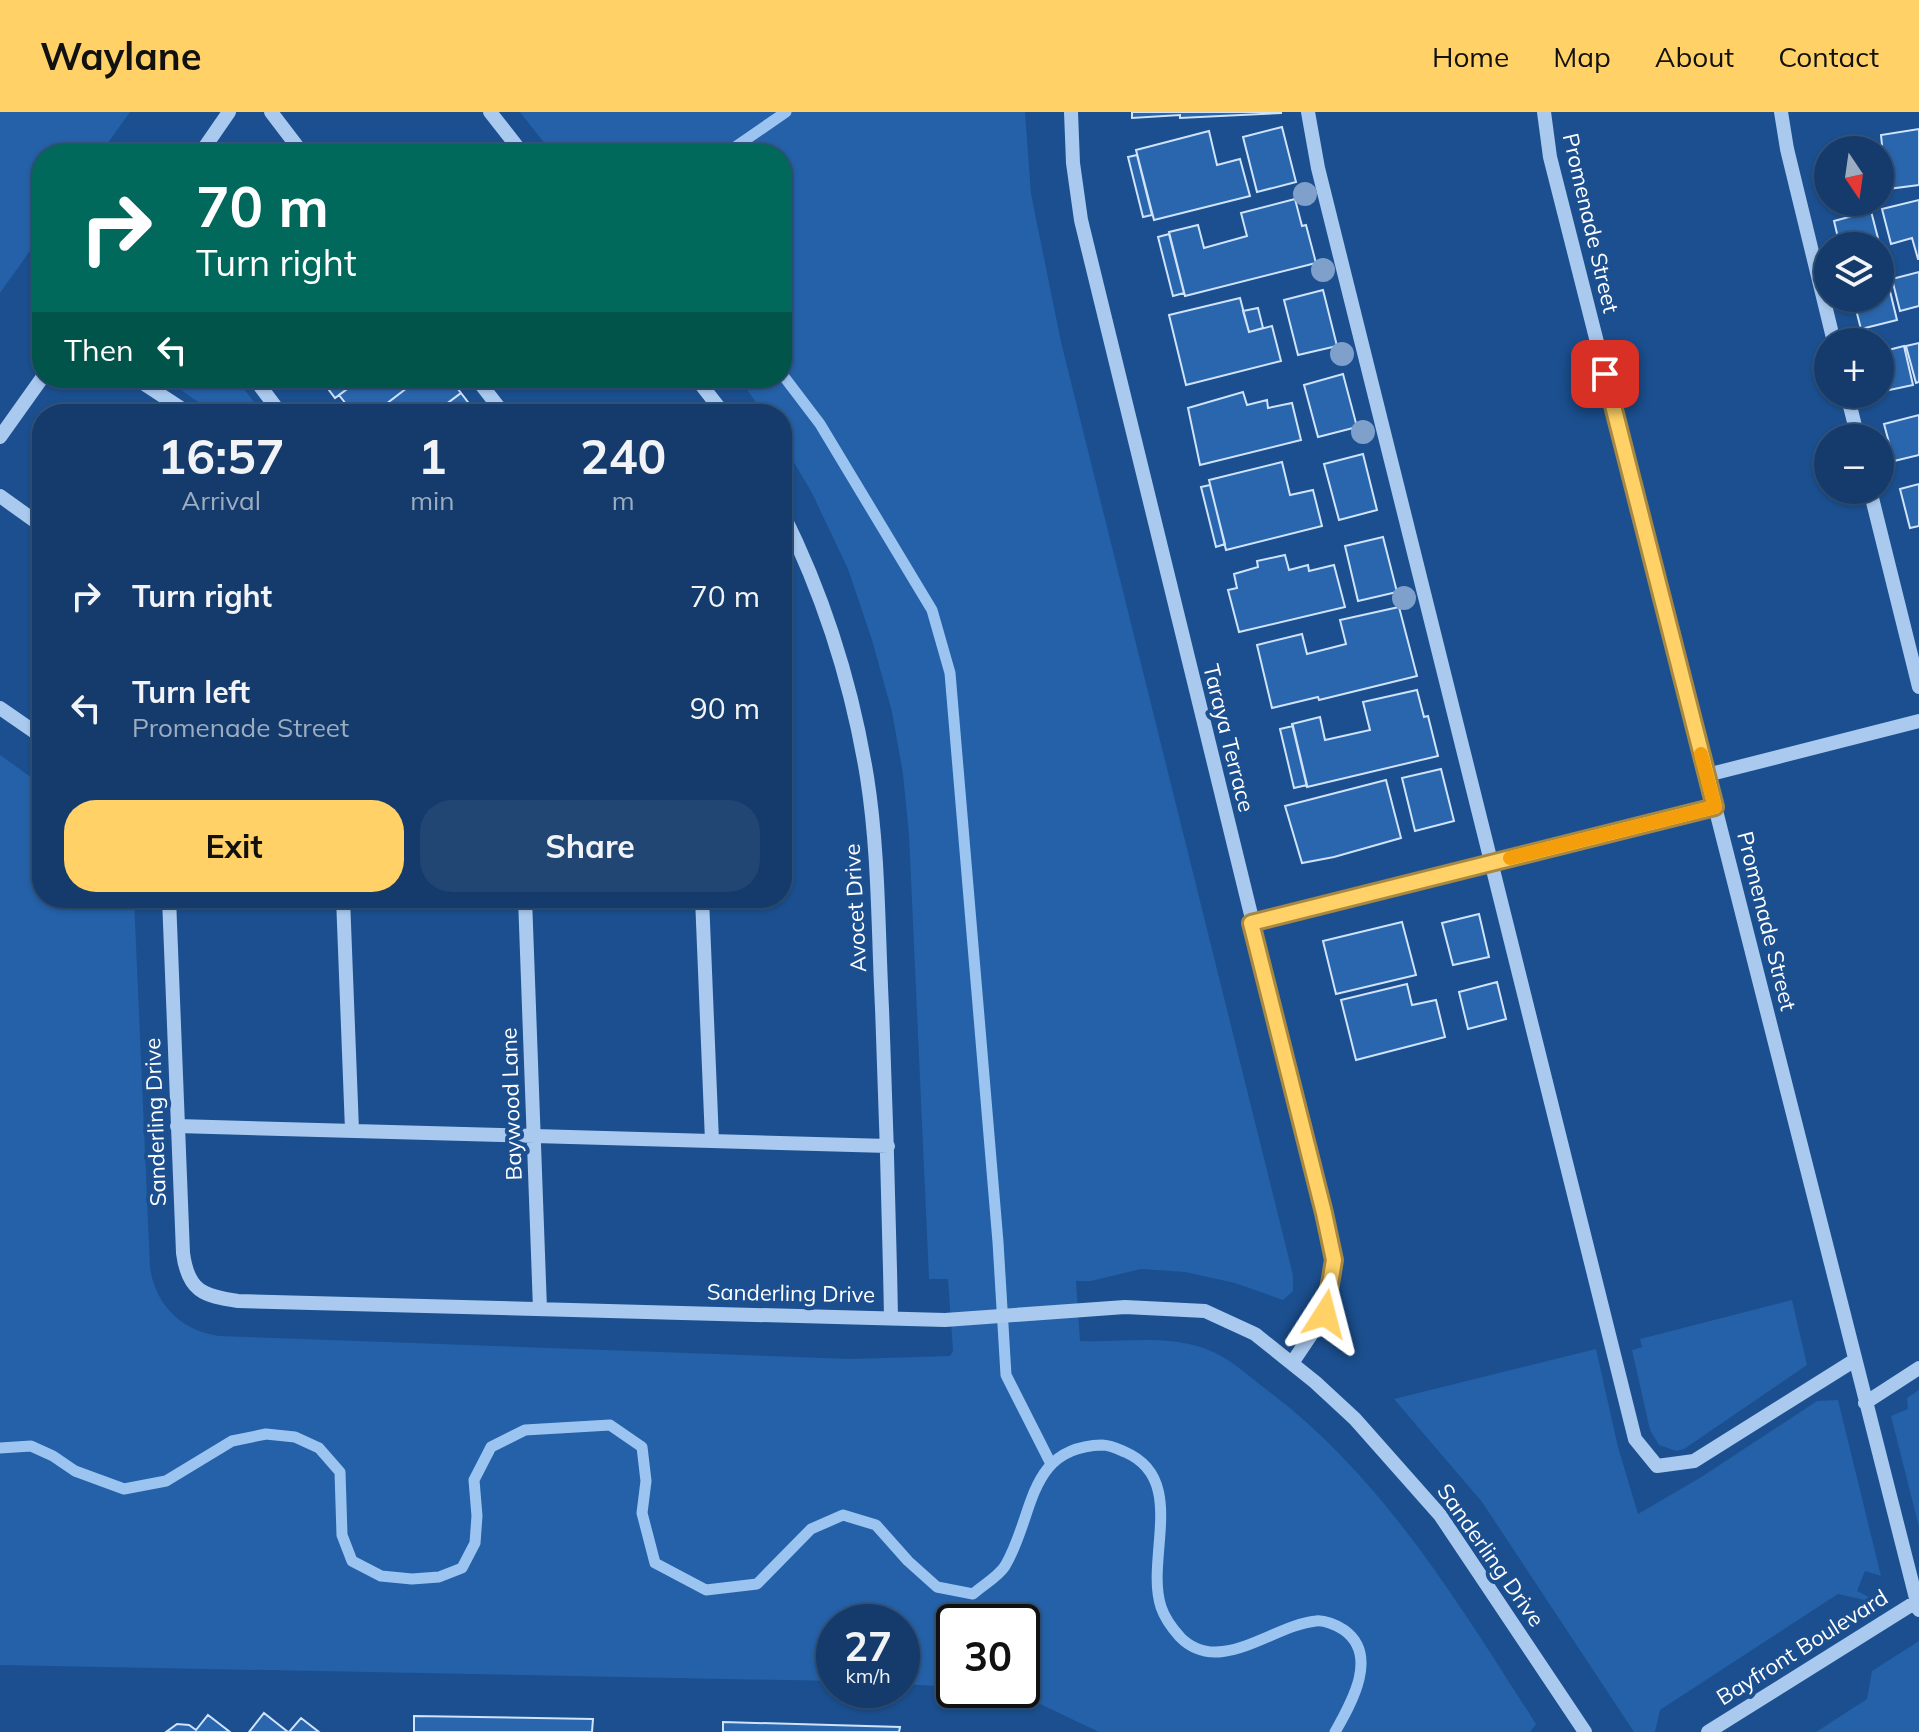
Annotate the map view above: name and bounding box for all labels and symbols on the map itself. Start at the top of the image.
street label: Promenade Street [1557,130,1625,316]
north arrow [1814,136,1894,216]
pin [1571,340,1639,408]
street label: Taraya Terrace [1197,661,1261,815]
street label: Promenade Street [1731,829,1803,1014]
street label: Avocet Drive [838,843,872,973]
street label: Baywood Lane [494,1027,528,1181]
street label: Sanderling Drive [138,1037,172,1207]
position arrow [1283,1272,1367,1356]
street label: Sanderling Drive [707,1278,875,1308]
street label: Sanderling Drive [1431,1478,1551,1632]
street label: Bayfront Boulevard [1711,1583,1893,1711]
speed limit sign: 30 [936,1604,1040,1708]

